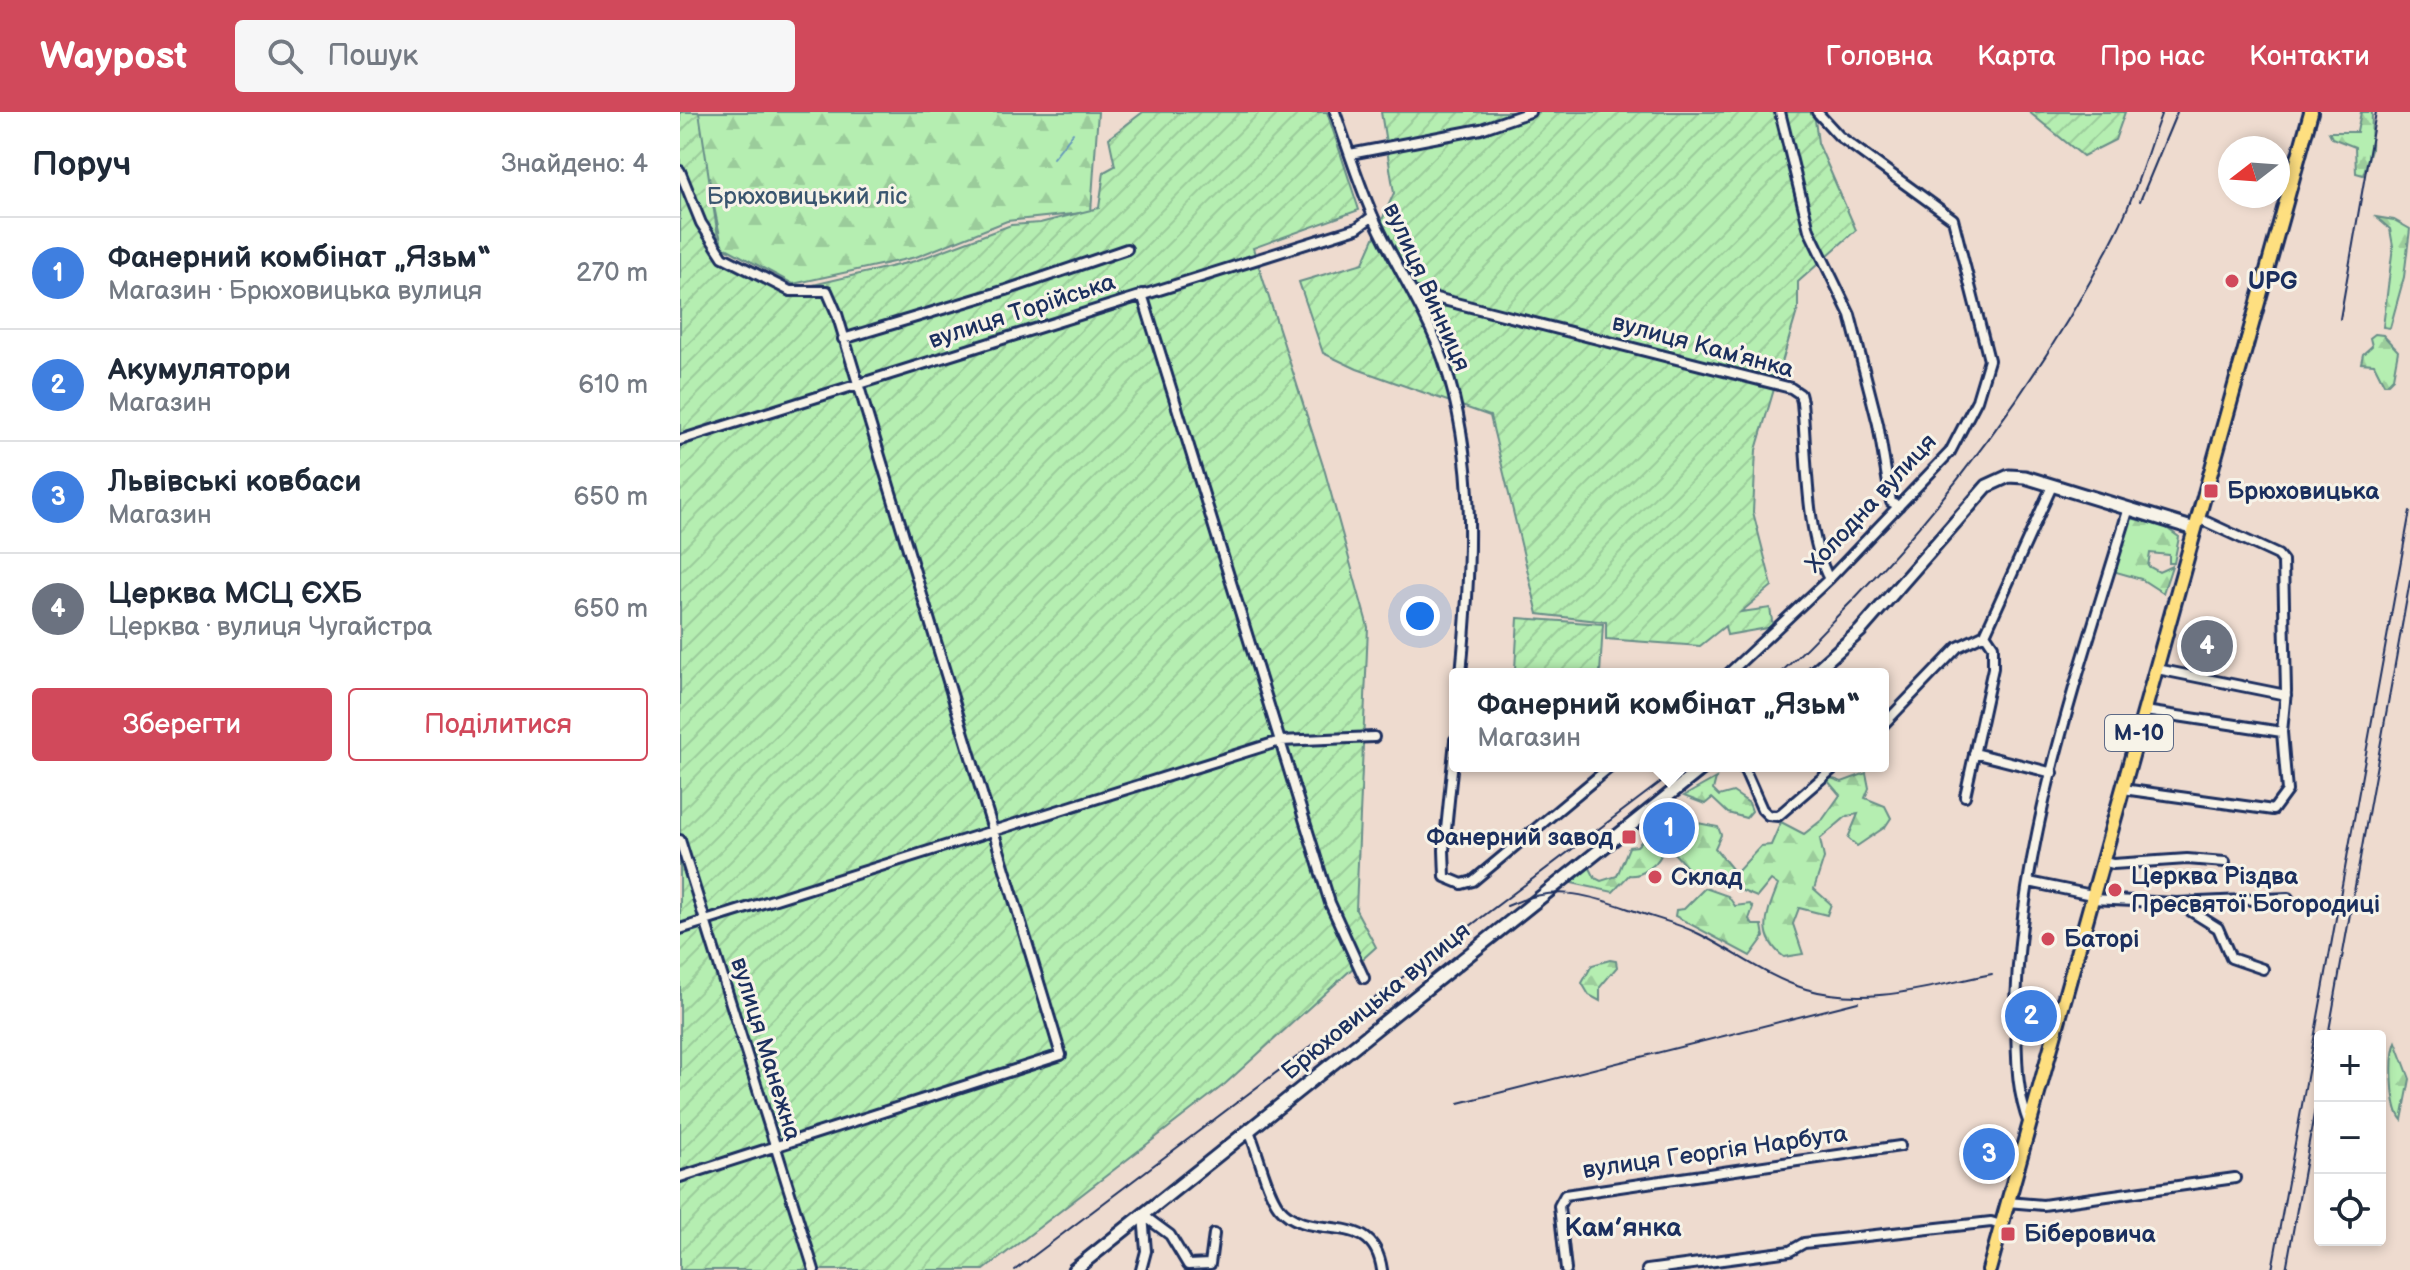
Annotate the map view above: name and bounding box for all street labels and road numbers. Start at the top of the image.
street label: вулиця Винниця [1377,198,1477,376]
street label: вулиця Торійська [925,267,1119,355]
street label: вулиця Камʼянка [1609,308,1797,384]
street label: Холодна вулиця [1799,428,1943,578]
road number: М-10 [2105,715,2173,751]
street label: Брюховицька вулиця [1276,916,1476,1086]
street label: вулиця Манежна [724,954,808,1144]
street label: вулиця Георгія Нарбута [1581,1119,1849,1185]

